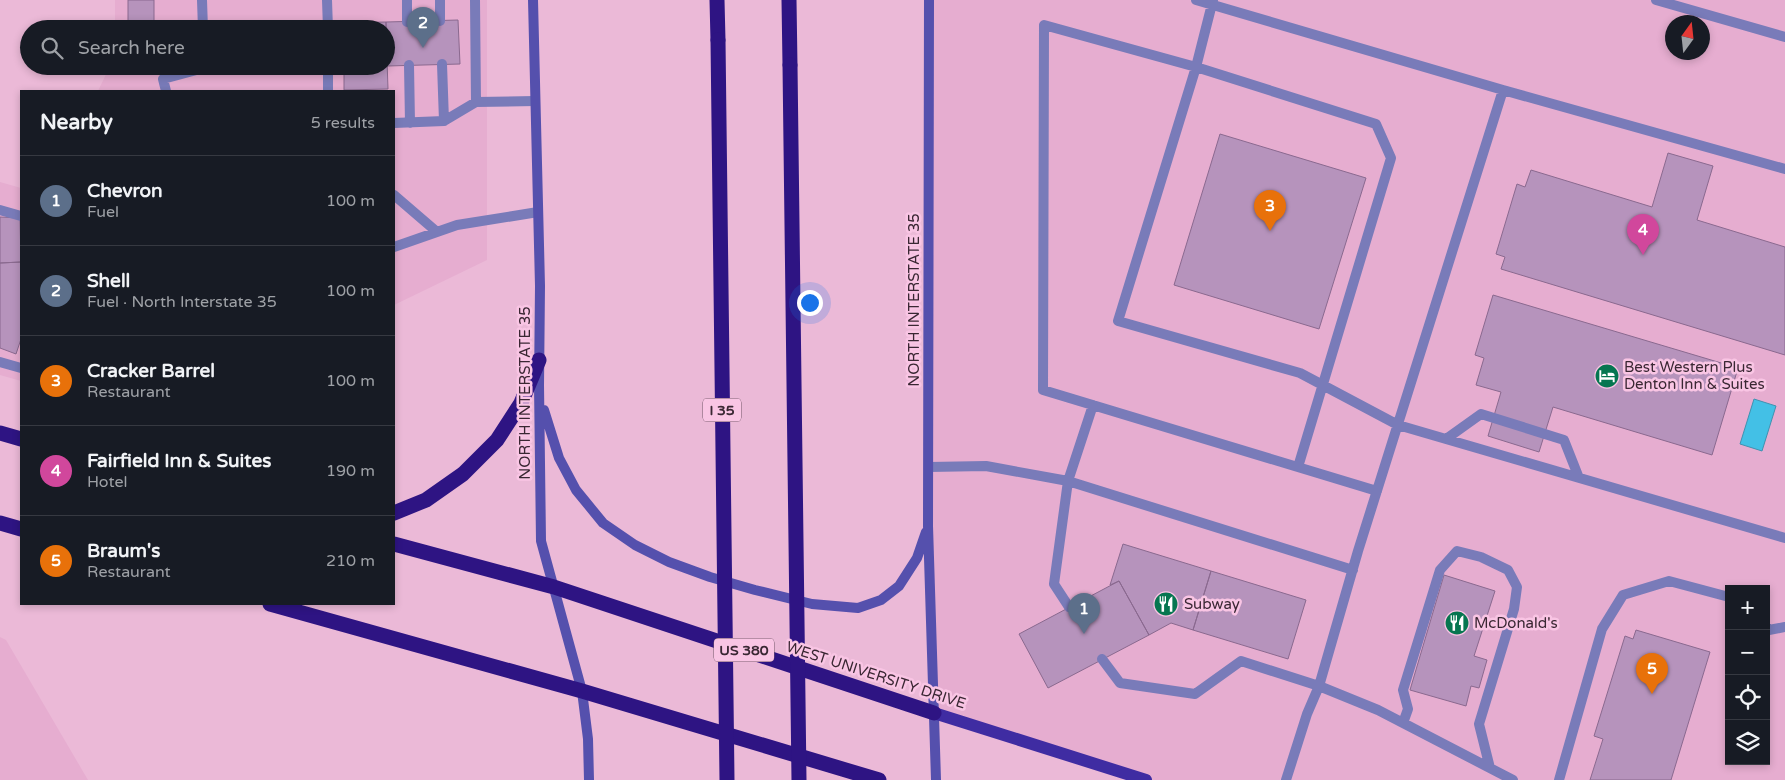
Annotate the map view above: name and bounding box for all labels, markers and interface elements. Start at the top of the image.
pin: 2 [407,7,439,48]
north arrow [1665,15,1710,60]
search box [20,20,395,75]
icon: search [38,34,66,62]
text: Search here [78,37,185,59]
text: Nearby [40,110,113,135]
text: 5 results [311,113,375,133]
text: Chevron [87,180,163,202]
pin: 3 [1254,190,1286,231]
text: 1 [51,191,61,211]
text: 100 m [326,191,375,211]
text: Fuel [87,202,119,222]
street label: NORTH INTERSTATE 35 [905,213,923,387]
pin: 4 [1627,214,1659,255]
text: Shell [87,270,130,292]
text: 2 [51,281,61,301]
text: 100 m [326,281,375,301]
your location [797,290,823,316]
text: Fuel · North Interstate 35 [87,292,277,312]
street label: NORTH INTERSTATE 35 [516,306,534,480]
place label: Best Western Plus Denton Inn & Suites [1624,358,1765,393]
text: Cracker Barrel [87,360,215,382]
hotel icon: Best Western Plus Denton Inn & Suites [1594,363,1620,389]
text: 3 [51,371,61,391]
text: 100 m [326,371,375,391]
text: Restaurant [87,382,171,402]
road number: I 35 [703,398,741,422]
text: Fairfield Inn & Suites [87,450,271,472]
text: 4 [51,461,61,481]
text: 190 m [326,461,375,481]
text: Hotel [87,472,128,492]
text: Braum's [87,540,160,562]
text: 5 [51,551,61,571]
text: 210 m [326,551,375,571]
text: Restaurant [87,562,171,582]
map controls [1725,585,1770,765]
button: + [1725,585,1770,630]
restaurant icon: Subway [1153,591,1179,617]
pin: 1 [1068,593,1100,634]
place label: Subway [1184,595,1240,613]
restaurant icon: McDonald's [1444,610,1470,636]
place label: McDonald's [1474,614,1558,632]
button: − [1725,630,1770,675]
street label: WEST UNIVERSITY DRIVE [784,637,968,713]
road number: US 380 [714,638,774,662]
pin: 5 [1636,653,1668,694]
button: locate [1725,675,1770,720]
button: layers [1725,720,1770,765]

